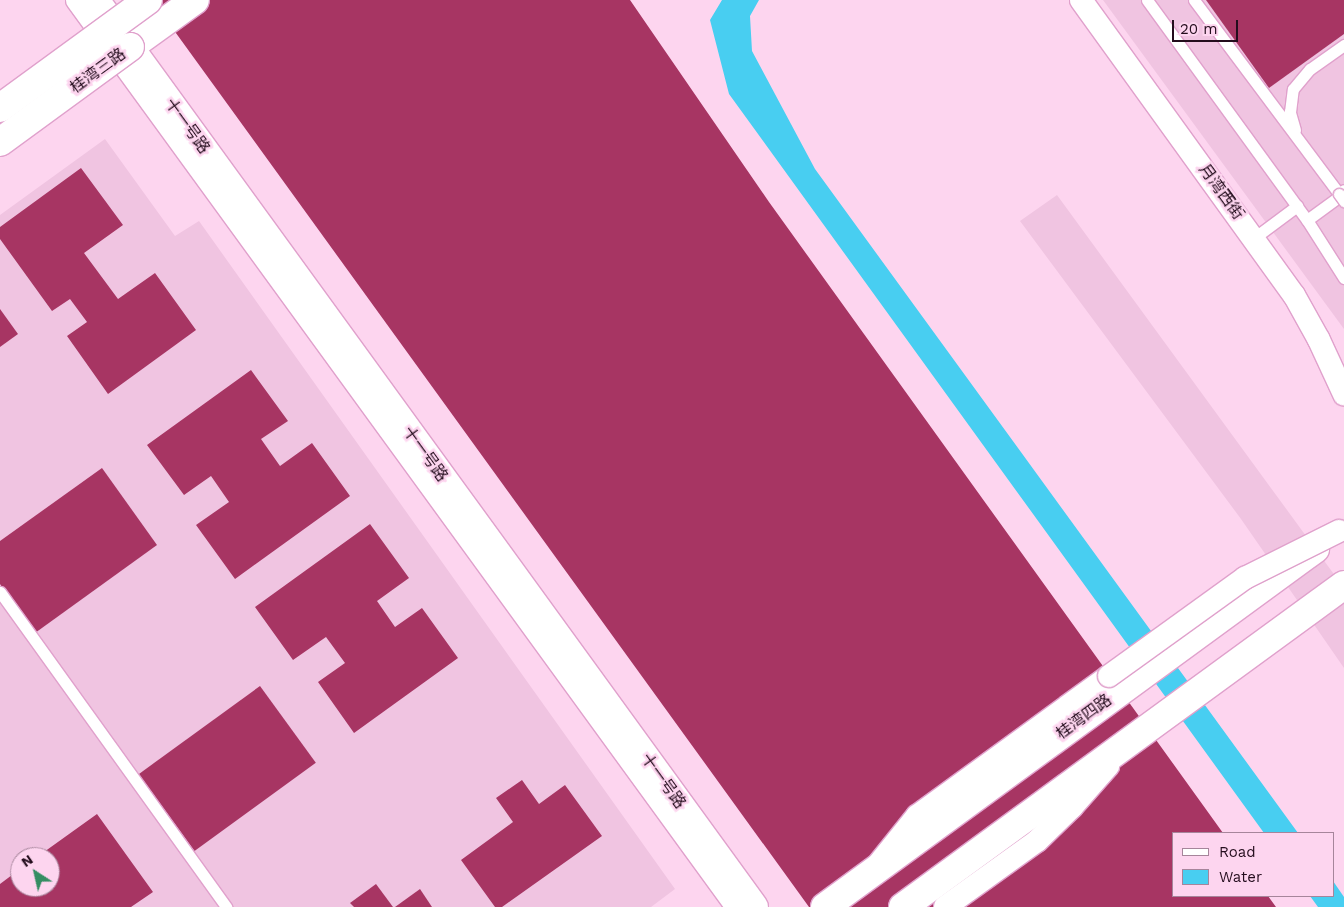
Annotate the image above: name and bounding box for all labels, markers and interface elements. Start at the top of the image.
scale bar [1174,10,1240,42]
text: 20 m [1180,20,1218,38]
street label: 桂湾三路 [66,44,130,98]
street label: 十一号路 [160,94,214,158]
street label: 月湾西街 [1194,160,1248,224]
street label: 十一号路 [398,422,452,486]
street label: 桂湾四路 [1052,690,1116,744]
street label: 十一号路 [636,749,690,813]
legend [1172,832,1334,897]
text: Road [1219,843,1256,861]
north arrow [10,847,60,897]
text: N [18,851,36,870]
text: Water [1219,868,1262,886]

